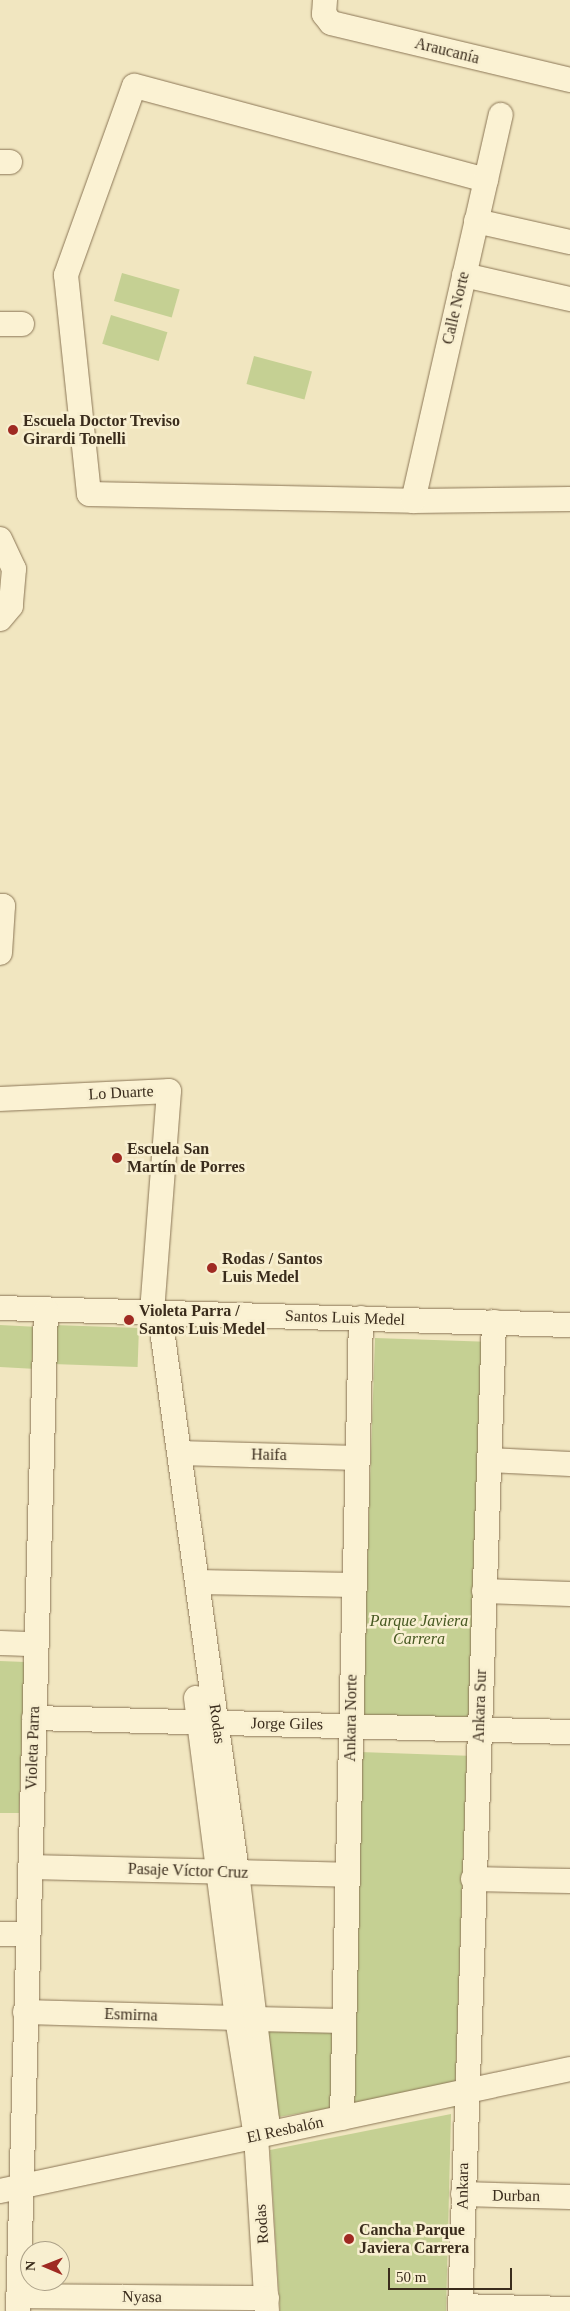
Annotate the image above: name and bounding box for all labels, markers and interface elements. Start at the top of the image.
street label: Araucanía [413,34,481,68]
street label: Calle Norte [438,270,474,346]
place label: Escuela Doctor Treviso Girardi Tonelli [23,411,181,449]
marker: Escuela Doctor Treviso Girardi Tonelli [7,424,19,436]
street label: Lo Duarte [88,1082,154,1104]
place label: Escuela San Martín de Porres [127,1139,245,1177]
marker: Escuela San Martín de Porres [111,1152,123,1164]
place label: Rodas / Santos Luis Medel [222,1249,322,1287]
marker: Rodas / Santos Luis Medel [206,1262,218,1274]
place label: Violeta Parra / Santos Luis Medel [139,1301,265,1339]
street label: Santos Luis Medel [285,1306,405,1330]
marker: Violeta Parra / Santos Luis Medel [123,1314,135,1326]
street label: Haifa [251,1445,287,1465]
park label: Parque Javiera Carrera [370,1611,468,1649]
street label: Ankara Sur [469,1669,491,1743]
street label: Ankara Norte [341,1674,361,1762]
street label: Rodas [205,1703,229,1745]
street label: Violeta Parra [22,1706,44,1790]
street label: Jorge Giles [251,1714,323,1734]
street label: Pasaje Víctor Cruz [127,1859,249,1883]
street label: Esmirna [104,2004,158,2026]
street label: El Resbalón [245,2113,325,2147]
street label: Ankara [453,2162,473,2210]
street label: Durban [492,2186,540,2206]
street label: Rodas [251,2203,273,2245]
place label: Cancha Parque Javiera Carrera [359,2220,469,2258]
marker: Cancha Parque Javiera Carrera [343,2233,355,2245]
north arrow [20,2241,70,2291]
scale bar [390,2258,514,2290]
text: N [23,2261,38,2271]
text: 50 m [396,2269,426,2285]
street label: Nyasa [122,2287,162,2307]

